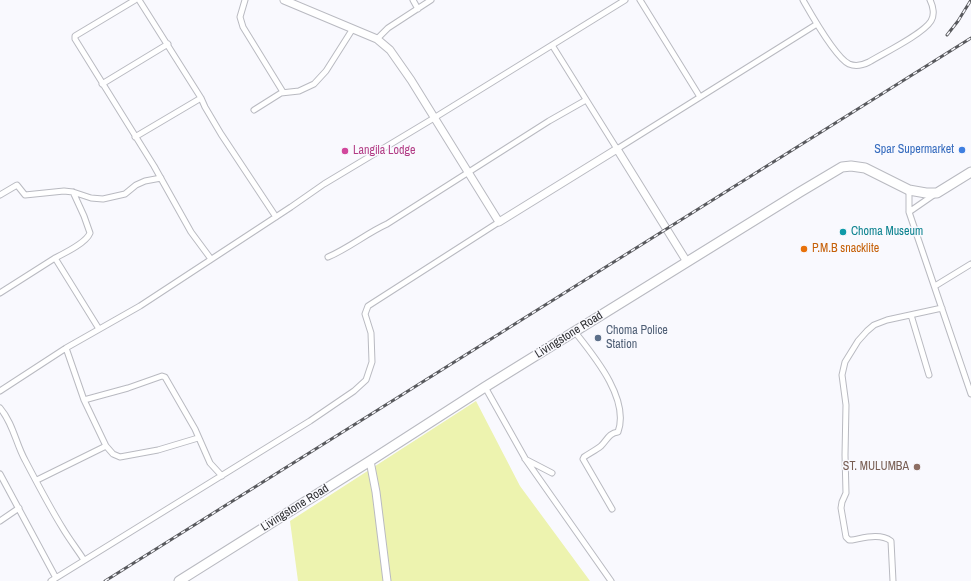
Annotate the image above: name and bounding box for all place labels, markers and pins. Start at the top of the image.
place label: Spar Supermarket [874,143,954,157]
place label: Langila Lodge [353,144,415,158]
marker: Spar Supermarket [957,145,967,155]
marker: Langila Lodge [340,146,350,156]
place label: Choma Museum [851,225,923,239]
marker: Choma Museum [838,227,848,237]
place label: P.M.B snacklite [812,242,879,256]
marker: P.M.B snacklite [799,244,809,254]
place label: Choma Police Station [606,324,668,352]
marker: Choma Police Station [593,333,603,343]
place label: ST. MULUMBA [843,460,909,474]
marker: ST. MULUMBA [912,462,922,472]

